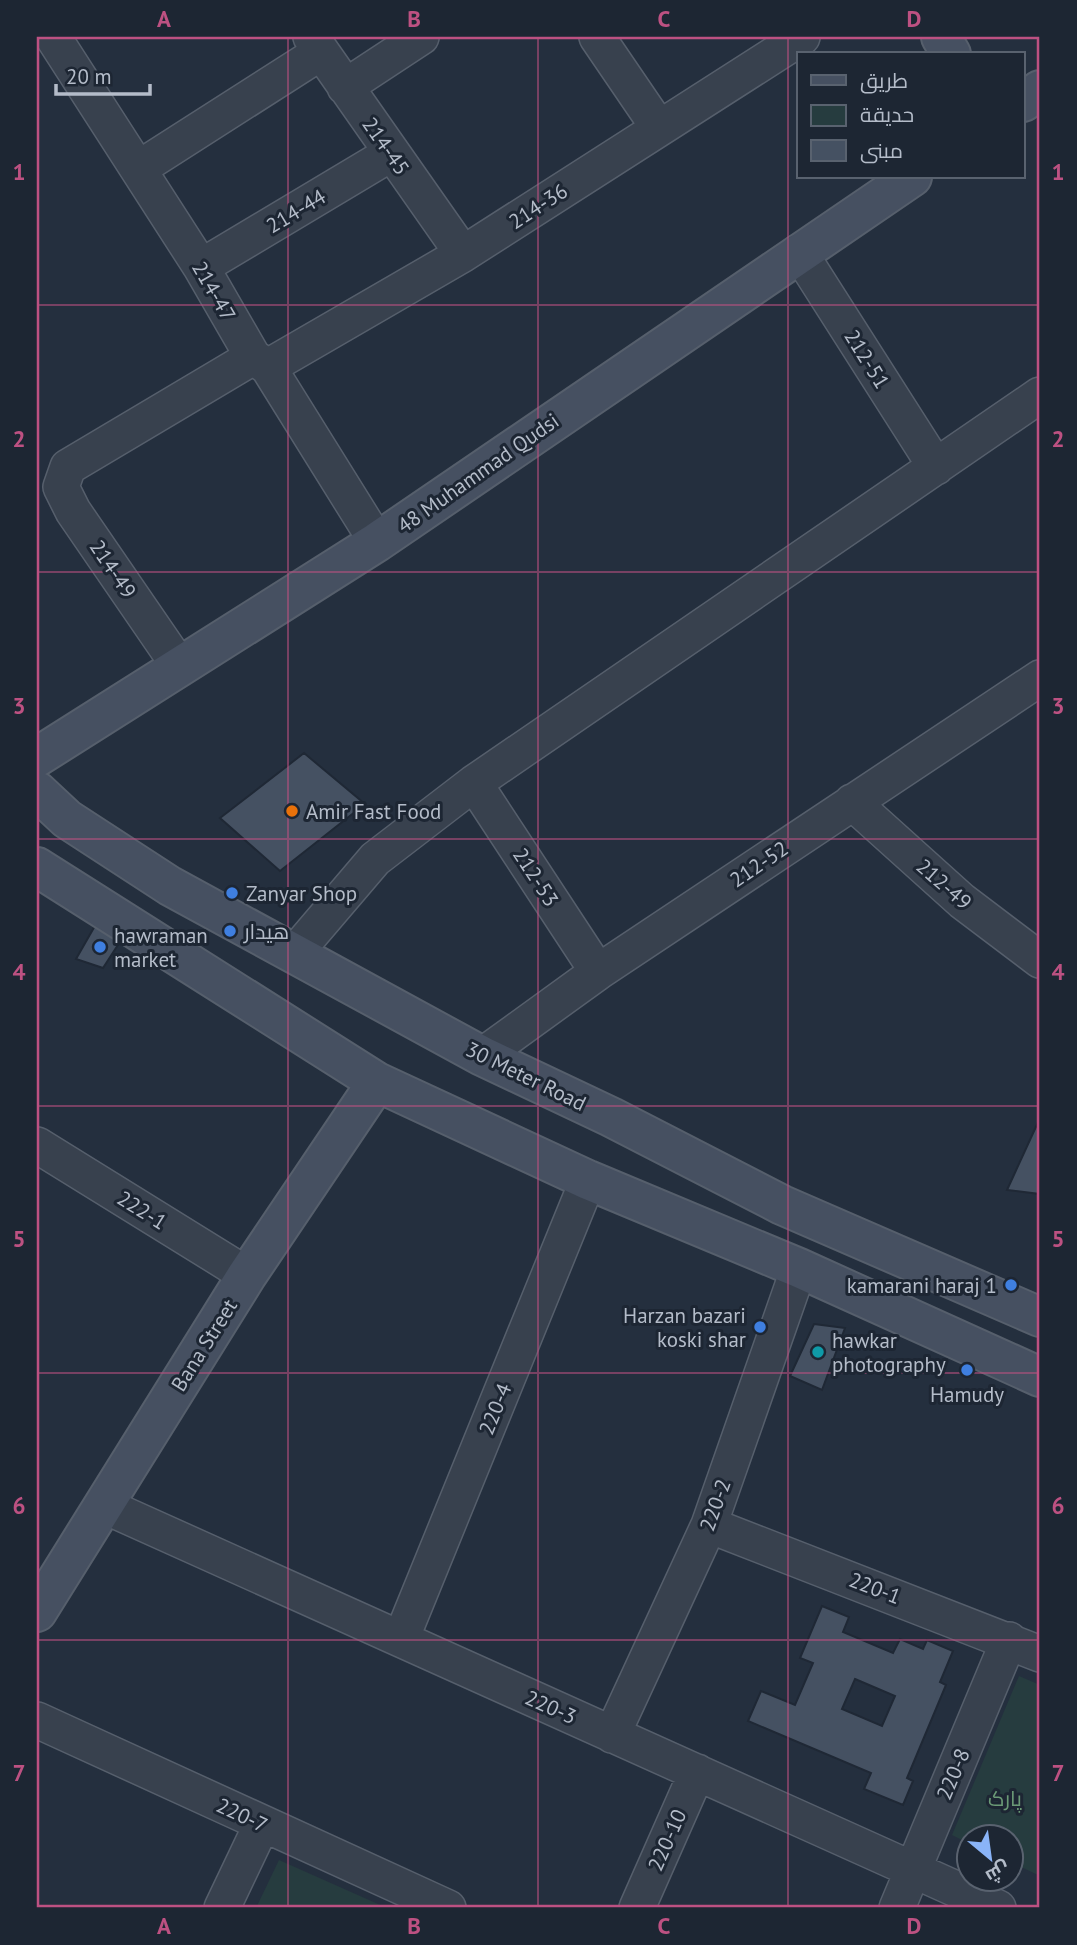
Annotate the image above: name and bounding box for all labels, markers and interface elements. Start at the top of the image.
text: A [157,4,171,33]
text: B [407,4,421,33]
text: C [658,4,671,33]
text: D [907,4,921,33]
scale bar [56,52,150,96]
legend [797,52,1024,178]
text: 20 m [66,63,112,90]
text: طريق [860,67,908,94]
text: حديقة [860,101,914,128]
street label: 214-45 [356,112,416,180]
text: مبنى [860,137,903,164]
text: 1 [12,157,26,186]
text: 1 [1051,157,1065,186]
street label: 214-36 [503,177,573,235]
street label: 214-44 [261,183,331,239]
street label: 214-47 [186,256,242,326]
street label: 212-51 [838,324,896,394]
street label: 48 Muhammad Qudsi [392,407,564,539]
text: 2 [12,424,26,453]
text: 2 [1051,424,1065,453]
street label: 214-49 [84,535,142,603]
text: 3 [12,691,26,720]
text: 3 [1051,691,1065,720]
place label: Amir Fast Food [306,798,441,825]
marker: Amir Fast Food [284,803,300,819]
street label: 212-52 [725,835,793,893]
street label: 212-53 [507,842,565,912]
street label: 212-49 [911,853,977,915]
place label: Zanyar Shop [246,880,357,907]
marker: Zanyar Shop [224,885,240,901]
place label: هيدار [243,918,289,945]
place label: hawraman market [114,922,208,973]
marker: هيدار [222,923,238,939]
marker: hawraman market [92,939,108,955]
text: 4 [12,957,26,986]
text: 4 [1051,957,1065,986]
street label: 30 Meter Road [461,1035,591,1117]
street label: 222-1 [112,1184,172,1236]
text: 5 [12,1224,26,1253]
text: 5 [1051,1224,1065,1253]
place label: kamarani haraj 1 [847,1272,997,1299]
marker: kamarani haraj 1 [1003,1277,1019,1293]
street label: Bana Street [165,1294,243,1396]
place label: Harzan bazari koski shar [623,1302,746,1353]
marker: Harzan bazari koski shar [752,1319,768,1335]
place label: hawkar photography [832,1327,946,1378]
marker: hawkar photography [810,1344,826,1360]
marker: Hamudy [959,1362,975,1378]
street label: 220-4 [472,1379,518,1439]
place label: Hamudy [930,1381,1004,1408]
street label: 220-2 [693,1475,737,1535]
text: 6 [12,1491,26,1520]
text: 6 [1051,1491,1065,1520]
street label: 220-1 [845,1566,905,1610]
street label: 220-3 [521,1684,581,1730]
street label: 220-8 [930,1744,976,1804]
text: 7 [12,1758,26,1787]
text: 7 [1051,1758,1065,1787]
park label: پارک [988,1785,1022,1813]
street label: 220-7 [212,1791,272,1839]
street label: 220-10 [641,1805,693,1875]
north arrow [954,1822,1024,1892]
text: ش [982,1856,1015,1889]
text: A [157,1911,171,1940]
text: B [407,1911,421,1940]
text: C [658,1911,671,1940]
text: D [907,1911,921,1940]

